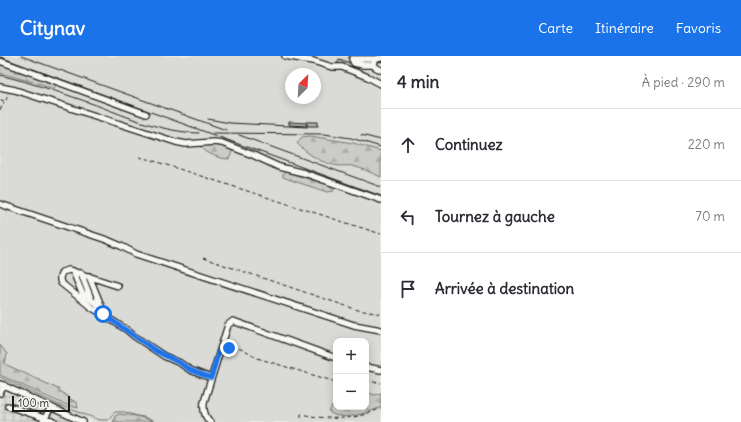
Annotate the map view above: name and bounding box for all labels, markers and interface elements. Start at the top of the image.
text: Citynav [20,16,85,40]
text: Carte [538,19,573,37]
text: Itinéraire [595,19,654,37]
text: Favoris [676,19,721,37]
north arrow [285,68,321,104]
text: 4 min [397,71,439,93]
text: À pied · 290 m [642,74,725,91]
icon: ahead [397,134,419,156]
text: Continuez [435,135,503,154]
text: 220 m [688,136,725,153]
icon: left [397,206,419,228]
text: Tournez à gauche [435,207,555,226]
text: 70 m [696,208,725,225]
icon: arrive [397,278,419,300]
text: Arrivée à destination [435,279,574,298]
route start [94,305,112,323]
map controls [333,338,369,410]
button: + [333,338,369,374]
route end [220,339,238,357]
button: − [333,374,369,410]
scale bar [12,394,70,413]
text: 100 m [18,396,49,410]

